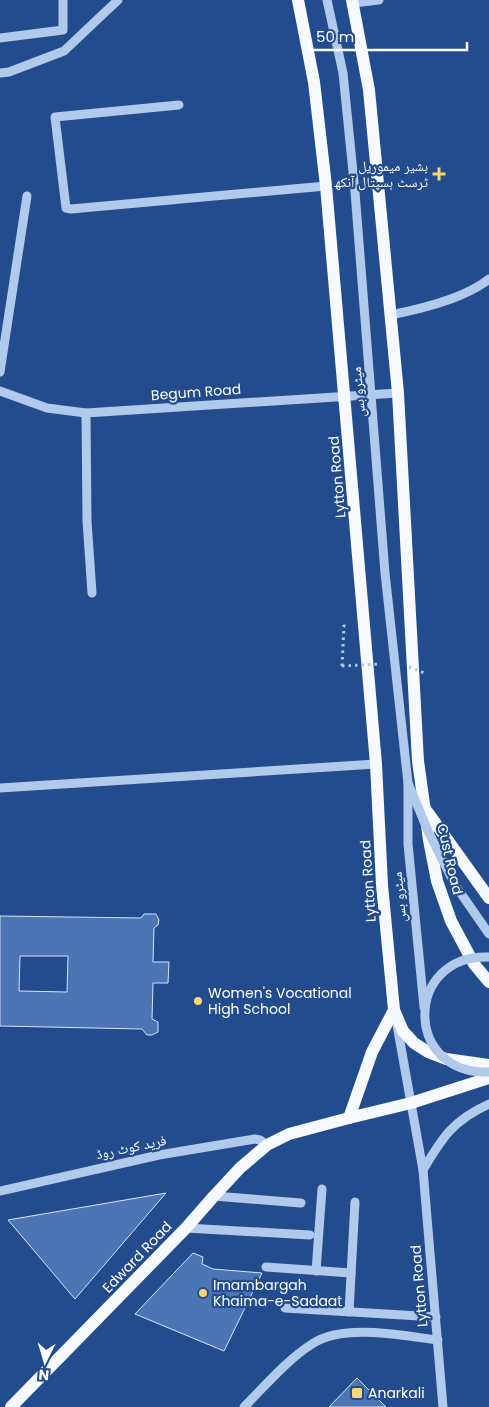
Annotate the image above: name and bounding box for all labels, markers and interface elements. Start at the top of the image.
scale bar [309,20,466,52]
text: 50 m [316,26,354,47]
place label: بشیر میموریل ٹرسٹ ہسپتال آنکھ [334,156,428,192]
marker: بشیر میموریل ٹرسٹ ہسپتال آنکھ [432,167,446,181]
street label: میٹرو بس [346,366,370,418]
street label: Begum Road [150,379,242,405]
street label: Lytton Road [323,435,351,519]
street label: Cust Road [432,822,468,896]
street label: Lytton Road [355,839,381,923]
street label: میٹرو بس [387,871,411,923]
place label: Women's Vocational High School [208,983,352,1019]
marker: Women's Vocational High School [192,995,204,1007]
street label: فرید کوٹ روڈ [94,1130,168,1164]
street label: Edward Road [98,1217,176,1297]
street label: Lytton Road [405,1244,433,1328]
place label: Imambargah Khaima-e-Sadaat [213,1275,342,1311]
marker: Imambargah Khaima-e-Sadaat [197,1287,209,1299]
north arrow [20,1337,70,1387]
text: N [38,1365,50,1385]
place label: Anarkali [368,1383,425,1403]
marker: Anarkali [350,1386,364,1400]

